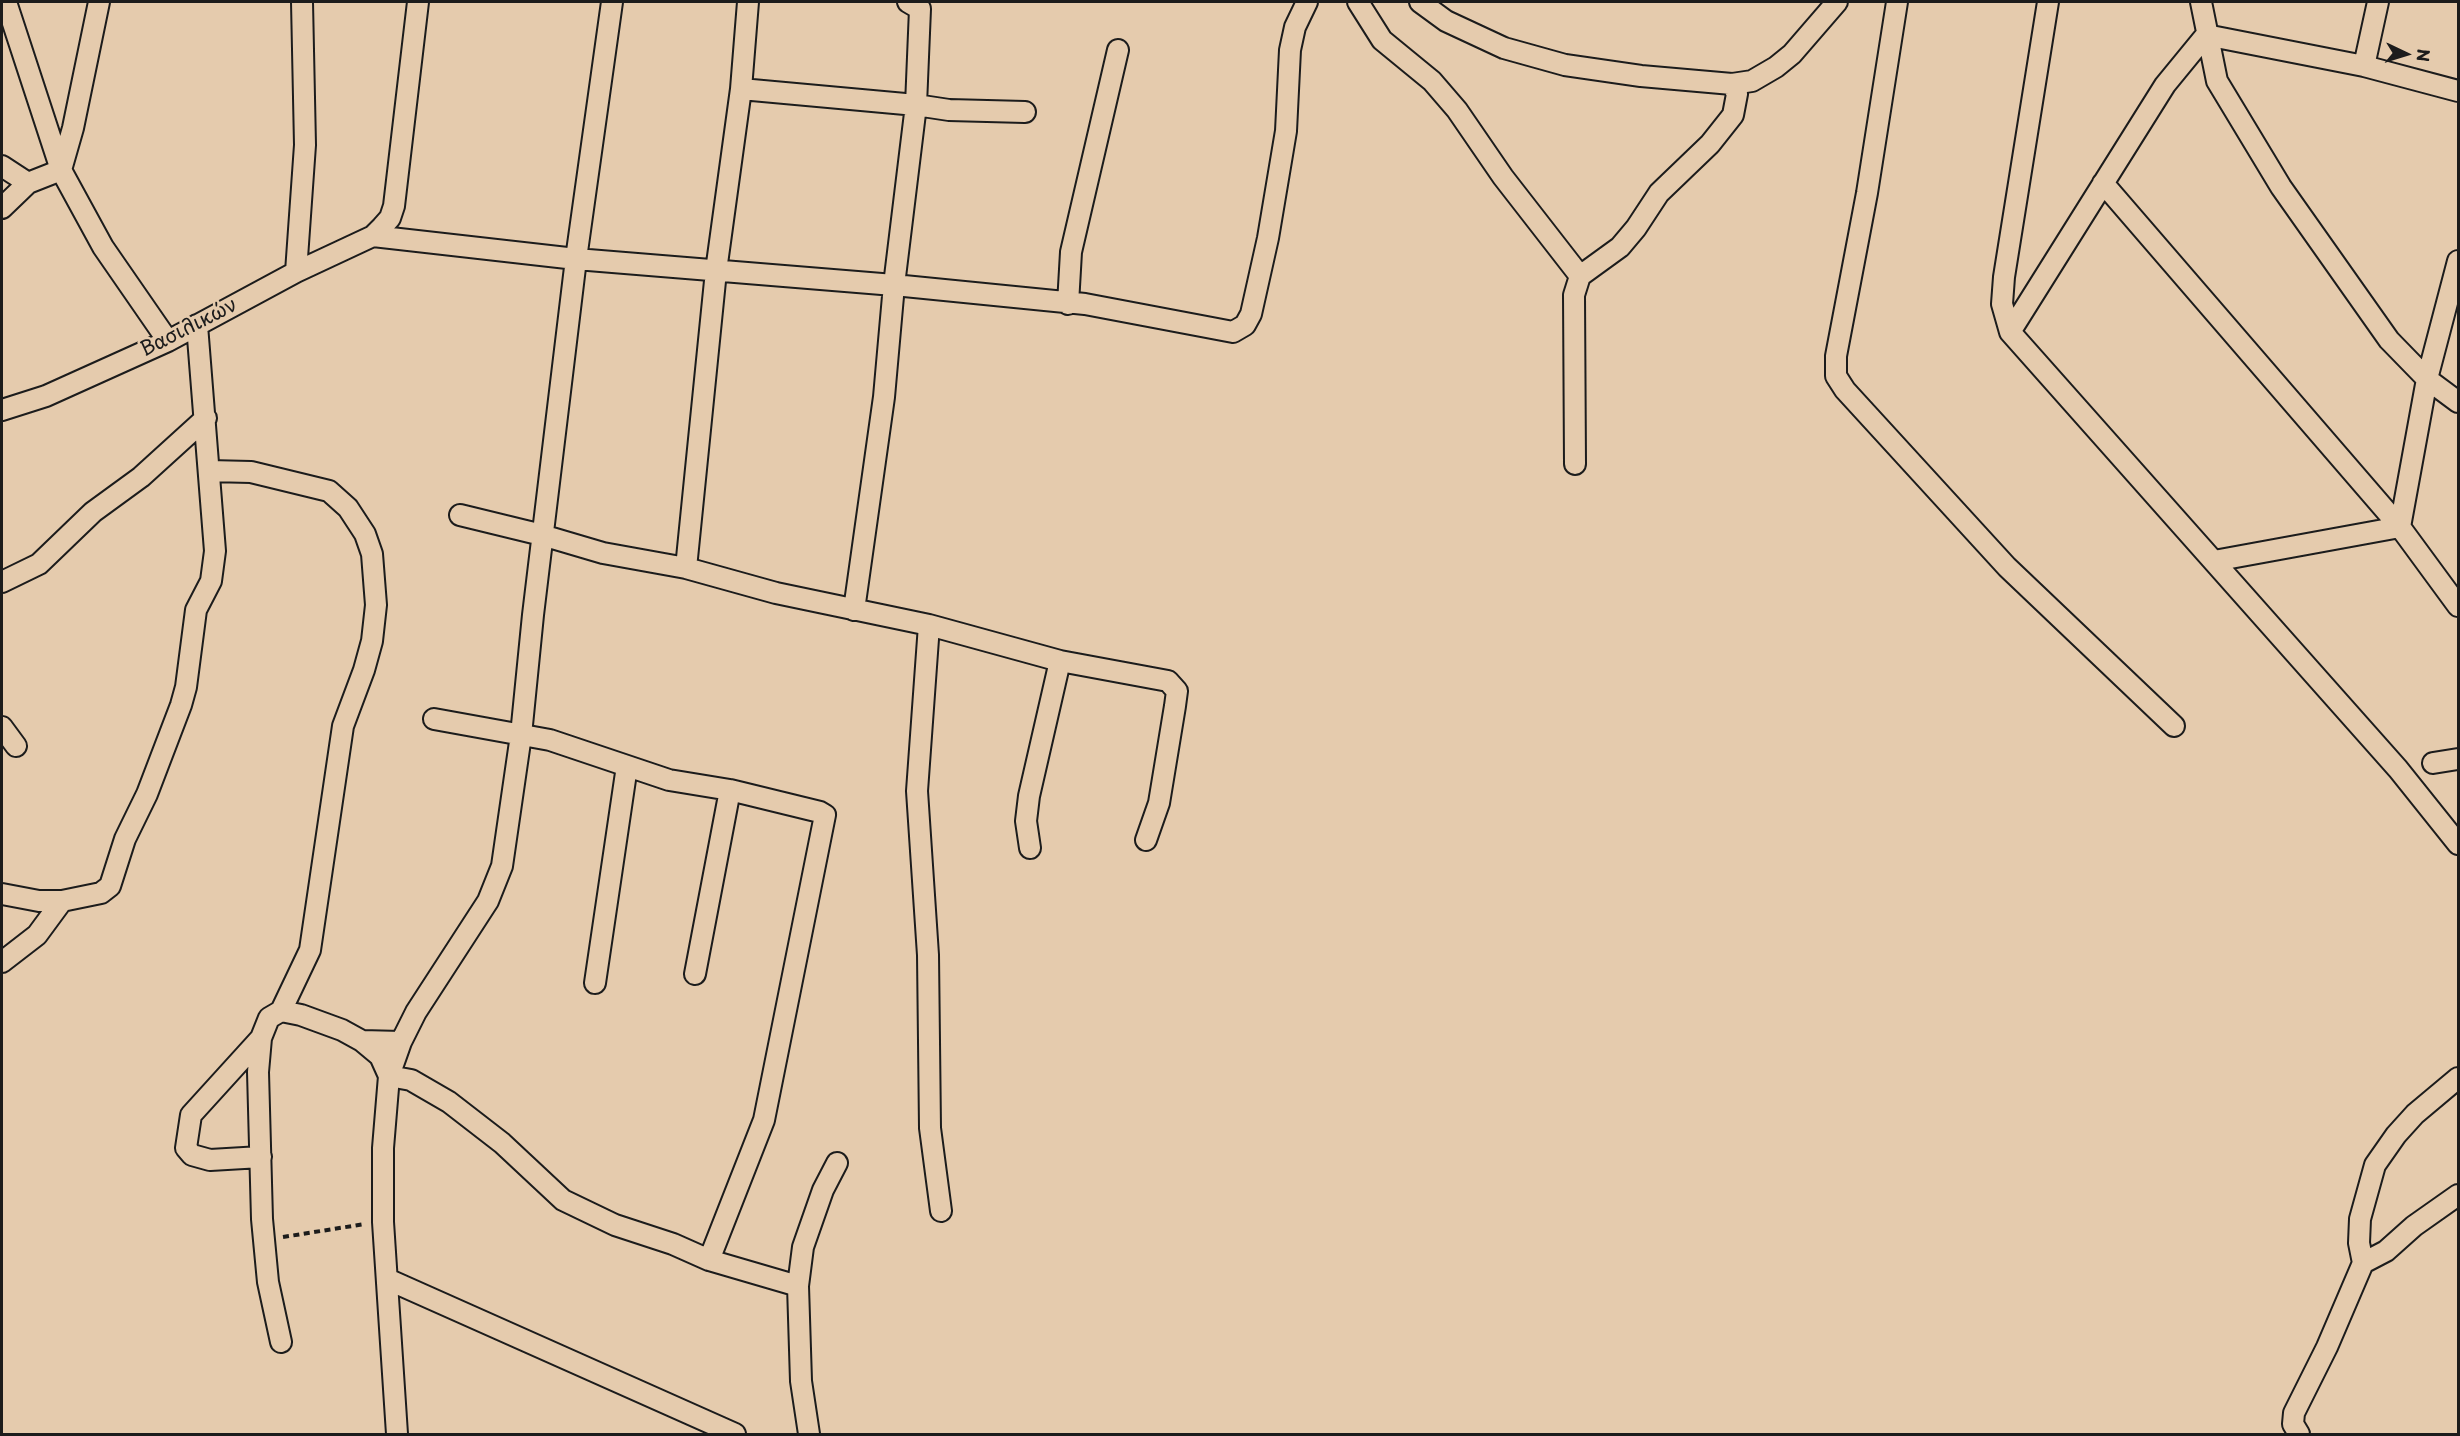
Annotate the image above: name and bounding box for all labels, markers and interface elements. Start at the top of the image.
north arrow [2376,24,2436,84]
text: N [2412,48,2436,62]
street label: Βασιλικών [137,293,241,363]

